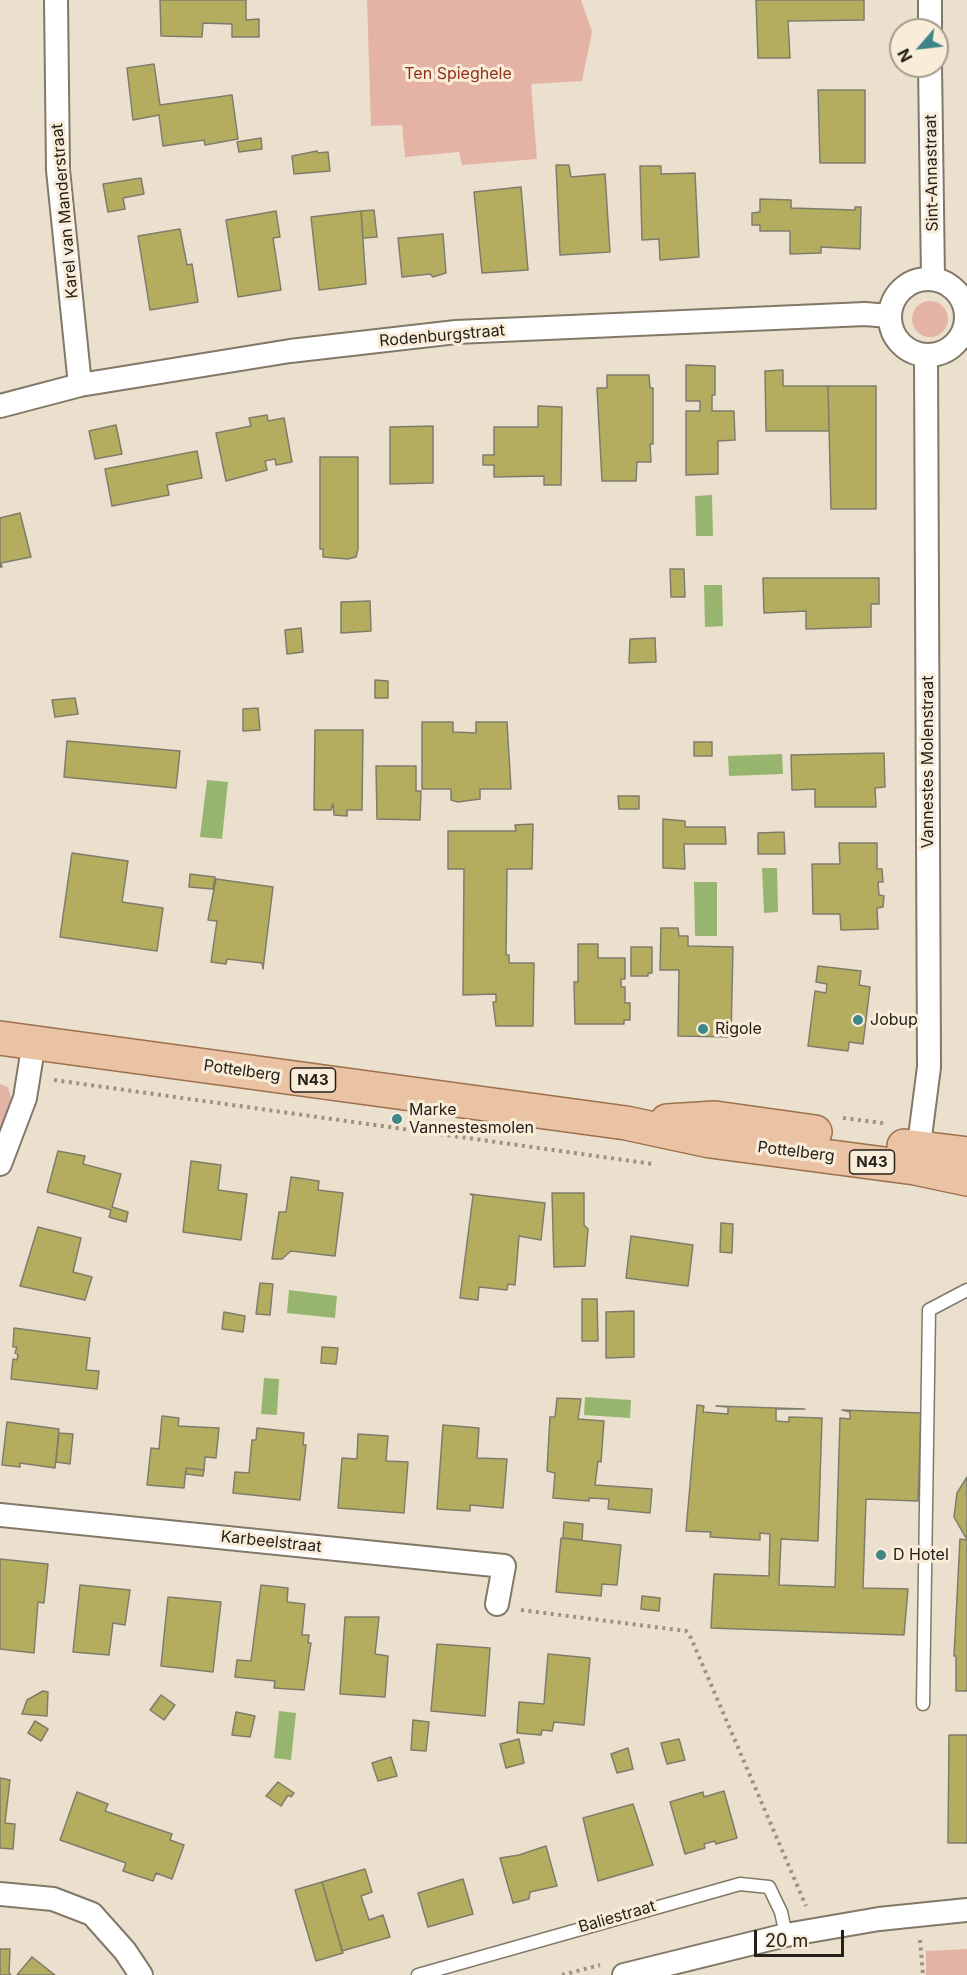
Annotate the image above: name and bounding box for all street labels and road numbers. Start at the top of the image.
street label: Sint-Annastraat [921,114,943,232]
street label: Karel van Manderstraat [48,123,82,299]
street label: Rodenburgstraat [378,321,506,351]
street label: Vannestes Molenstraat [918,676,938,848]
street label: Pottelberg [202,1056,282,1086]
road number: N43 [290,1068,336,1092]
street label: Pottelberg [756,1138,836,1166]
road number: N43 [850,1150,894,1174]
street label: Karbeelstraat [220,1527,322,1557]
street label: Baliestraat [576,1897,658,1937]

